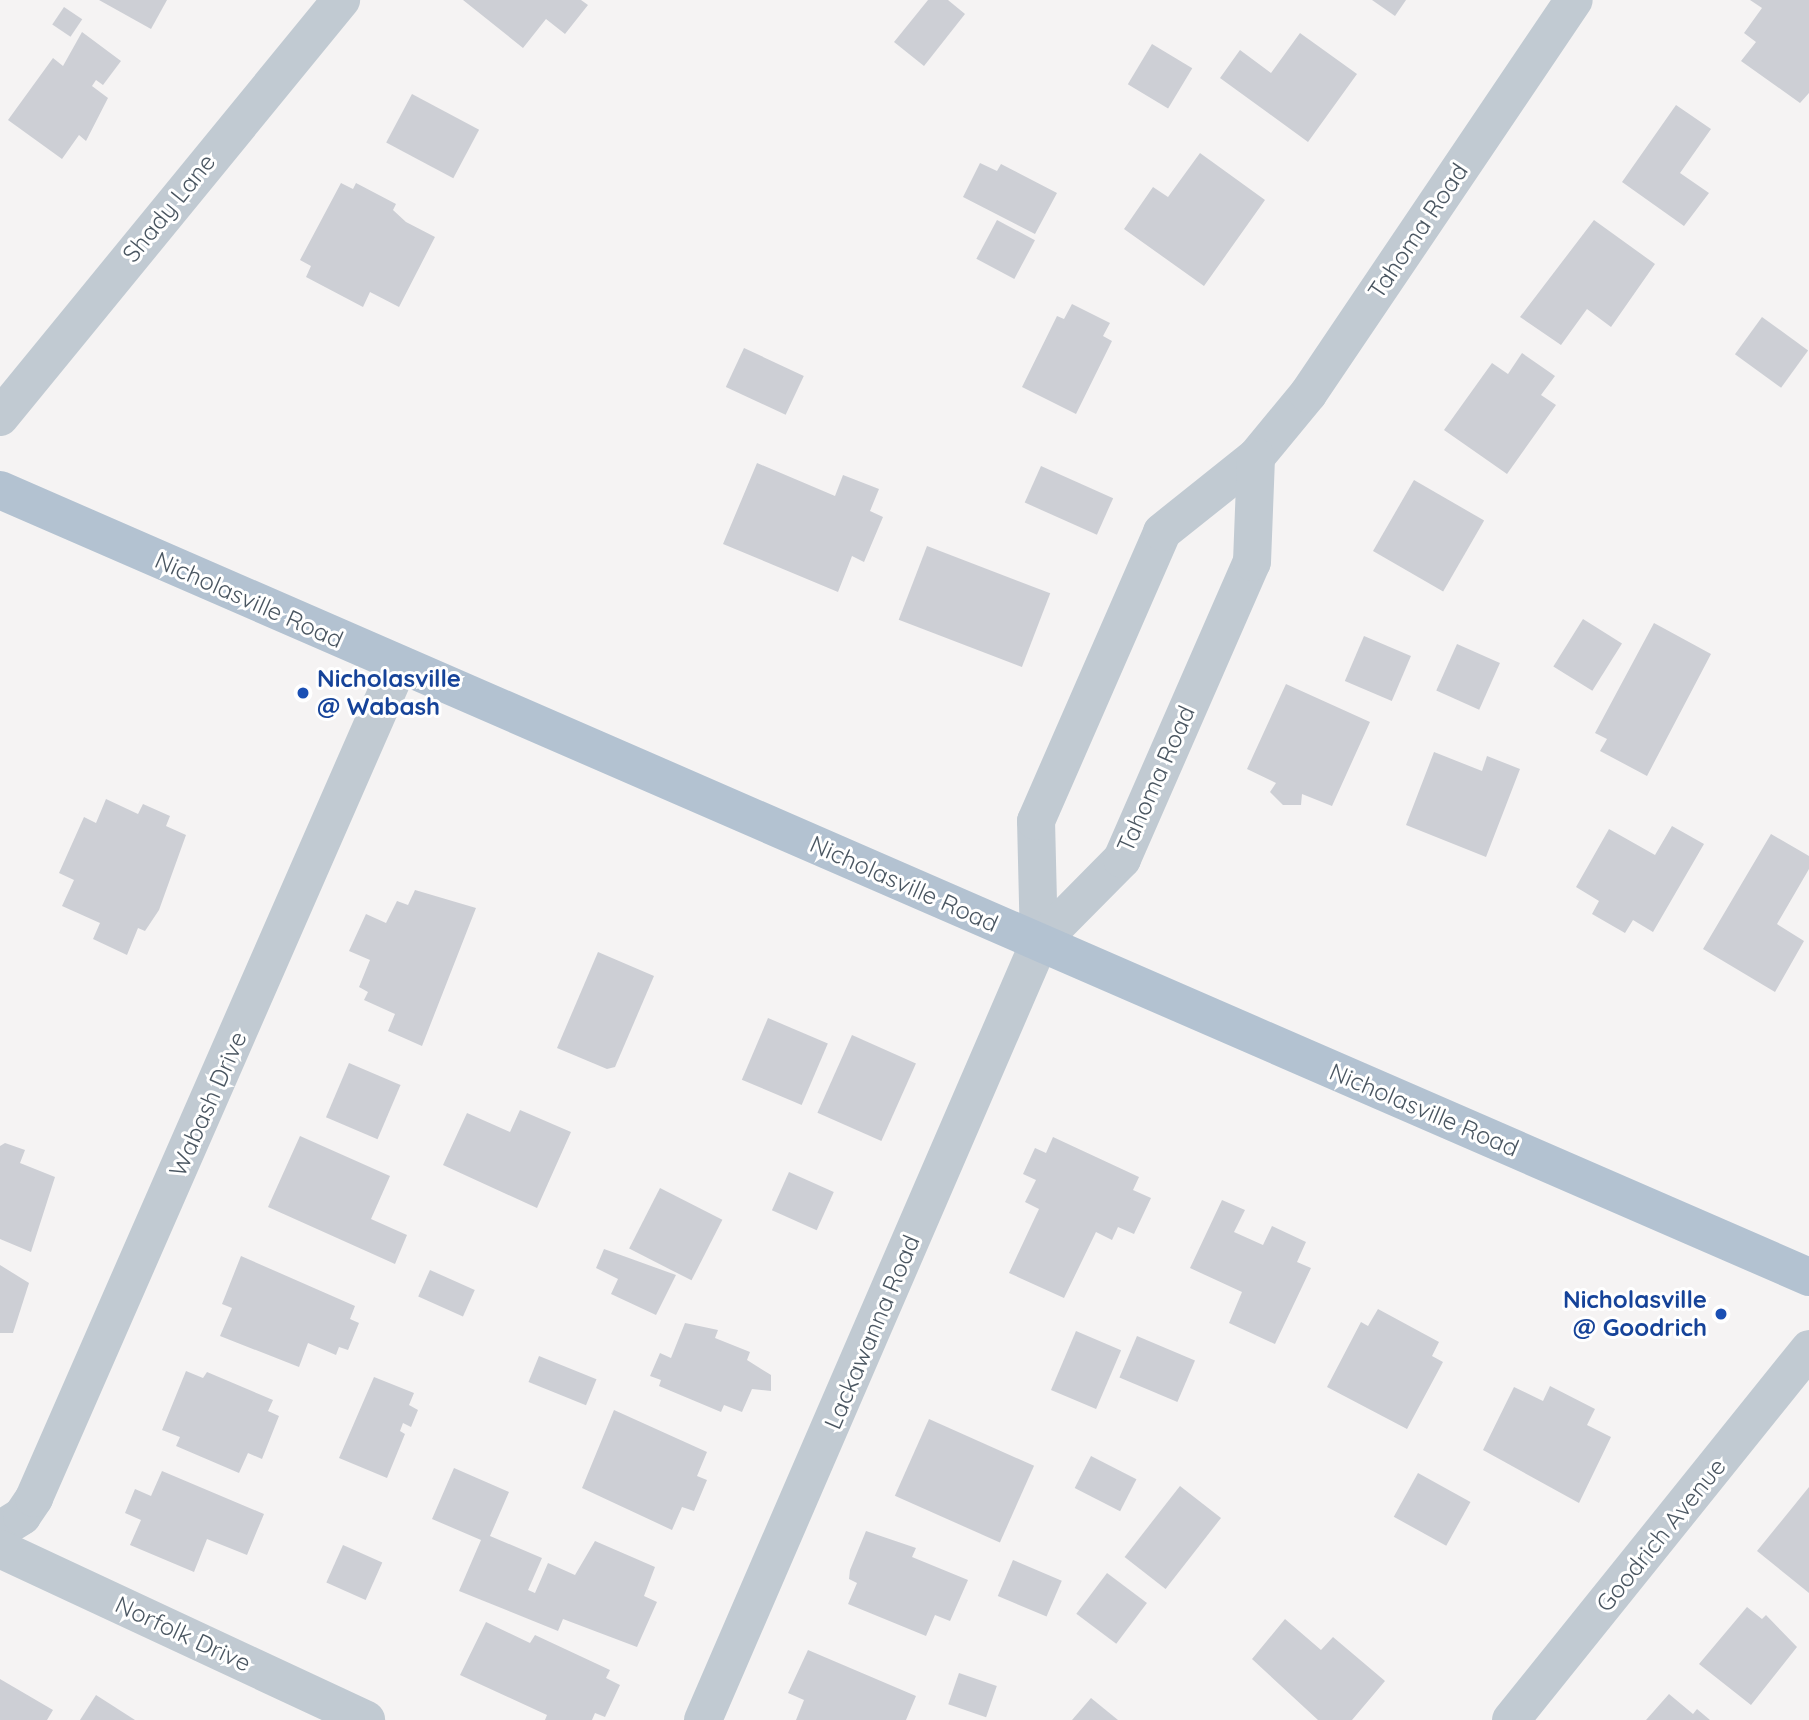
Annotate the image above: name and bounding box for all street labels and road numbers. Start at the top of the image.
street label: Shady Lane [117,148,221,268]
street label: Tahoma Road [1362,158,1474,304]
street label: Nicholasville Road [151,546,347,654]
street label: Tahoma Road [1111,701,1201,857]
street label: Nicholasville Road [806,830,1002,938]
street label: Wabash Drive [163,1027,253,1181]
street label: Nicholasville Road [1325,1057,1523,1163]
street label: Lackawanna Road [818,1231,926,1433]
street label: Goodrich Avenue [1590,1452,1732,1618]
street label: Norfolk Drive [111,1590,255,1678]

